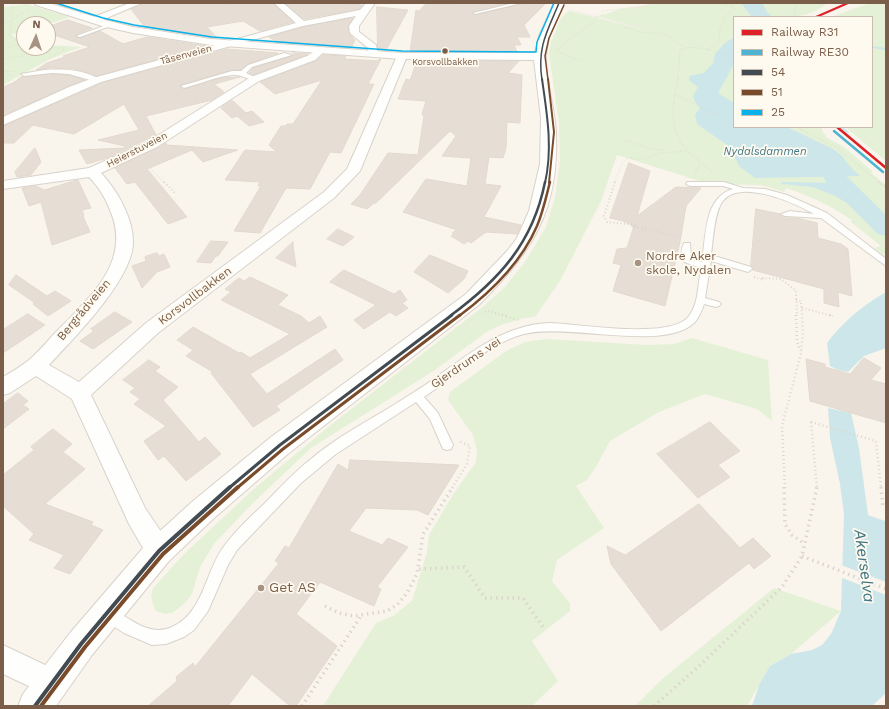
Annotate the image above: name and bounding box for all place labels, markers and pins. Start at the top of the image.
marker: Korsvollbakken [440,46,450,56]
place label: Korsvollbakken [412,57,478,67]
place label: Nordre Aker skole, Nydalen [646,249,731,277]
marker: Nordre Aker skole, Nydalen [633,258,643,268]
place label: Get AS [269,580,316,596]
marker: Get AS [256,583,266,593]

